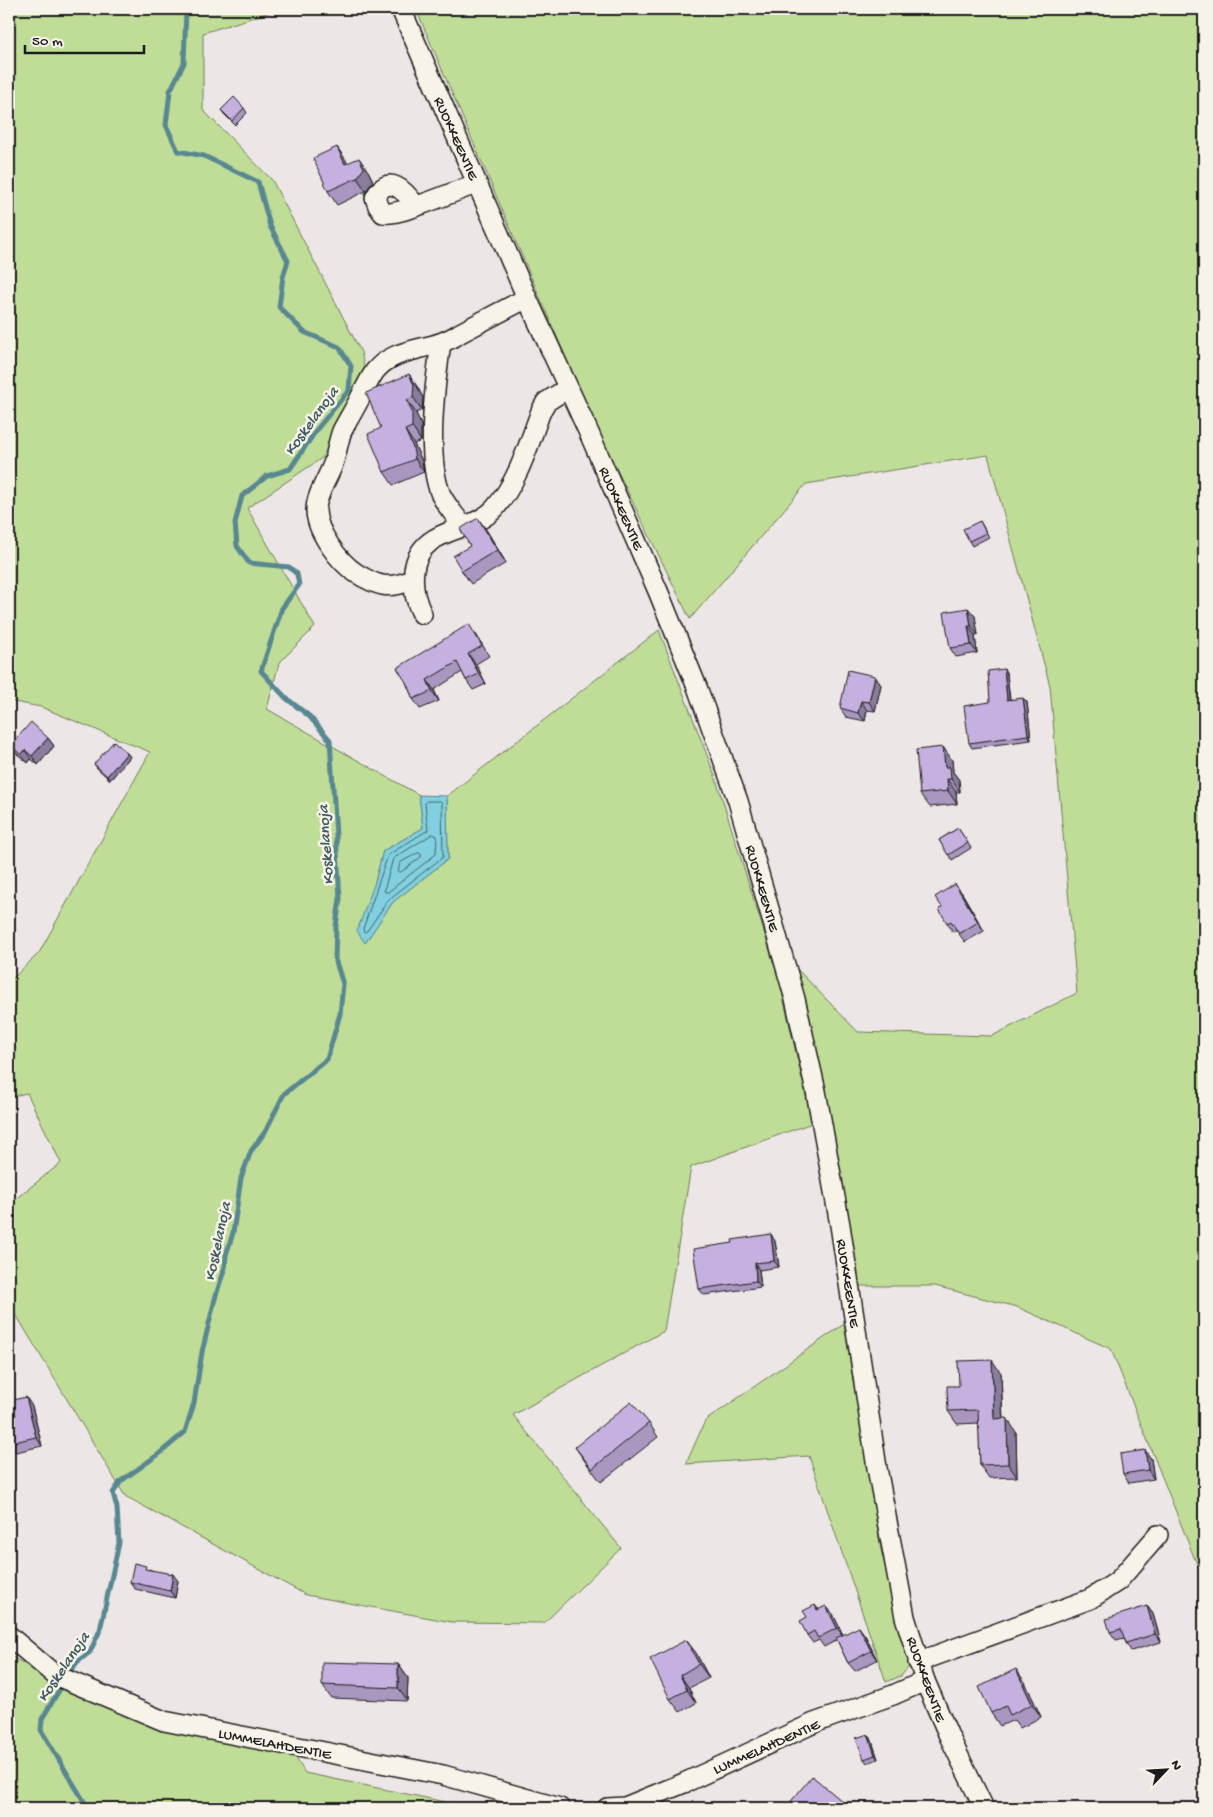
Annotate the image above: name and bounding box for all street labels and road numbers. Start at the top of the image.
street label: RUOKKEENTIE [429,94,482,184]
street label: RUOKKEENTIE [594,464,647,554]
street label: RUOKKEENTIE [740,843,782,935]
street label: RUOKKEENTIE [831,1238,863,1329]
street label: RUOKKEENTIE [901,1635,949,1725]
street label: LUMMELAHDENTIE [711,1716,824,1779]
street label: LUMMELAHDENTIE [217,1725,333,1765]

